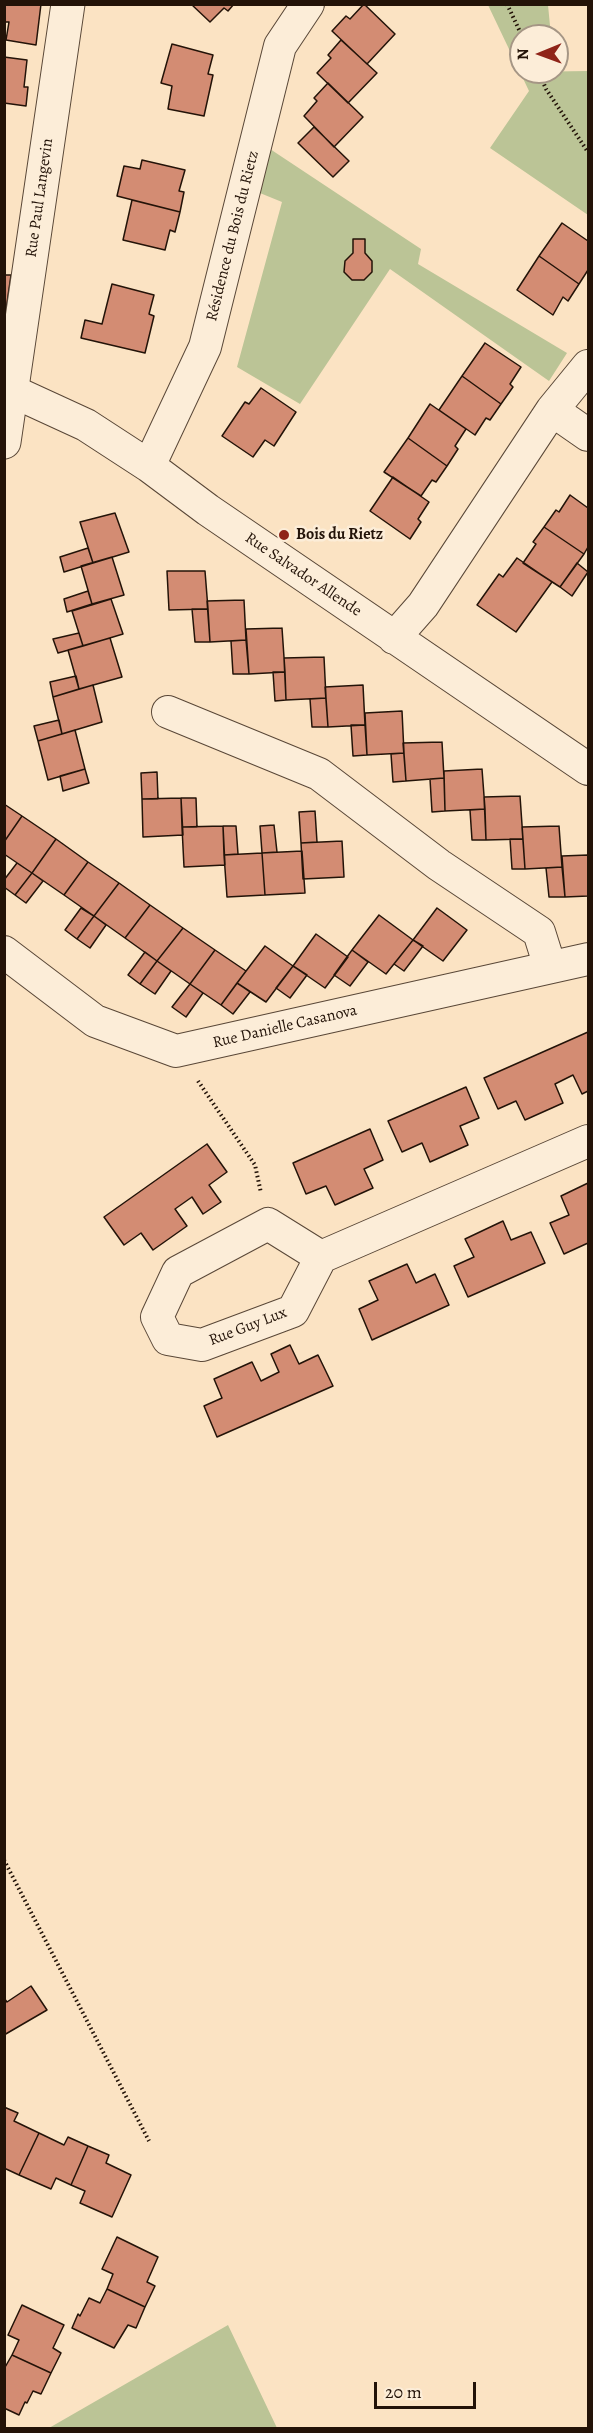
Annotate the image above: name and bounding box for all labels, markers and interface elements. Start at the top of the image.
north arrow [509,24,569,84]
text: N [512,48,534,60]
street label: Rue Paul Langevin [22,137,58,259]
street label: Résidence du Bois du Rietz [203,149,263,323]
place label: Bois du Rietz [296,525,383,545]
marker: Bois du Rietz [277,528,291,542]
street label: Rue Salvador Allende [241,529,365,621]
street label: Rue Danielle Casanova [211,1001,359,1053]
street label: Rue Guy Lux [206,1303,290,1351]
scale bar [377,2370,479,2408]
text: 20 m [385,2380,422,2404]

